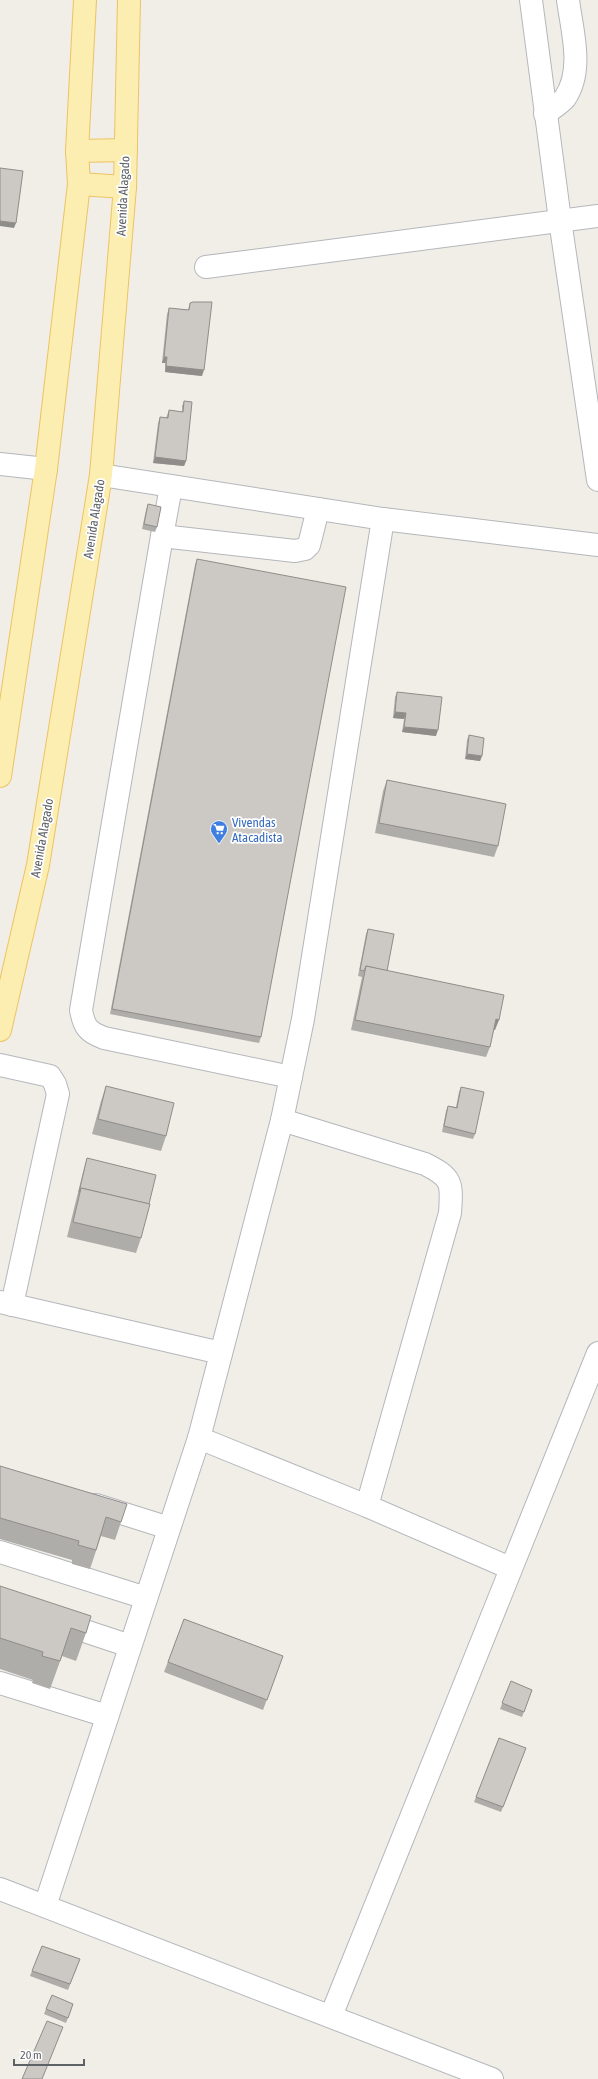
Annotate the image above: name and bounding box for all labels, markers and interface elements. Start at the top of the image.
street label: Avenida Alagado [113,156,133,236]
street label: Avenida Alagado [80,478,108,560]
street label: Avenida Alagado [28,797,56,879]
place label: Vivendas Atacadista [232,815,283,845]
supermarket icon: Vivendas Atacadista [209,819,229,844]
scale bar [14,2041,84,2067]
text: 20 m [20,2048,42,2062]

